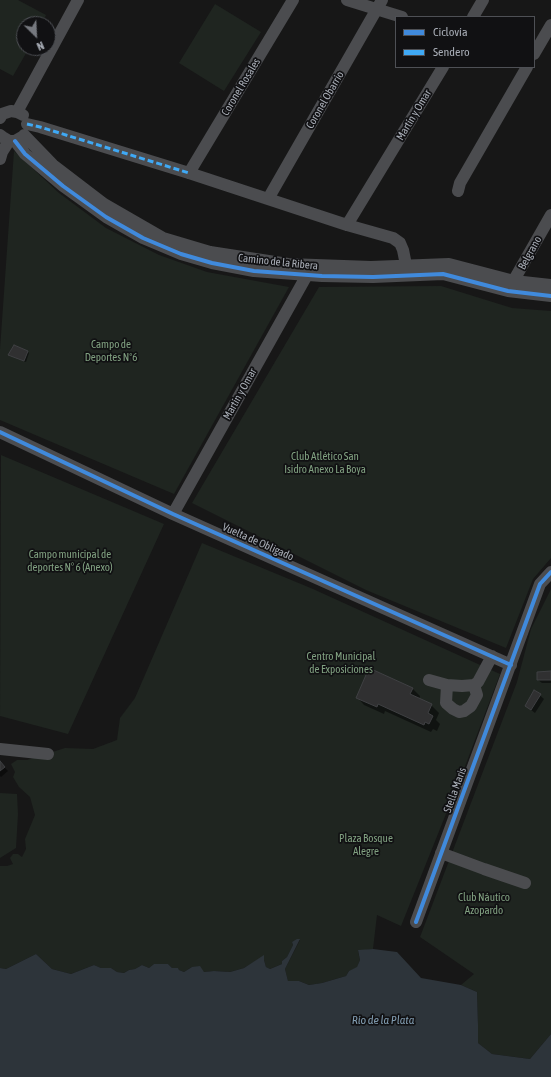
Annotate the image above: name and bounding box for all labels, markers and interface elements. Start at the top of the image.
north arrow [16,16,56,56]
legend [395,16,535,68]
text: Ciclovía [433,25,467,39]
text: N [35,39,46,53]
text: Sendero [433,45,470,59]
street label: Coronel Rosales [219,56,263,118]
street label: Coronel Obarrio [303,69,347,131]
street label: Martín y Omar [394,87,434,143]
street label: Belgrano [515,234,545,272]
street label: Camino de la Ribera [237,251,319,273]
park label: Campo de Deportes Nº6 [85,338,137,364]
street label: Martín y Omar [220,366,260,422]
park label: Club Atlético San Isidro Anexo La Boya [284,450,366,476]
street label: Vuelta de Obligado [220,520,296,564]
park label: Campo municipal de deportes N° 6 (Anexo) [27,548,113,574]
park label: Centro Municipal de Exposiciones [307,650,375,676]
street label: Stella Maris [441,766,469,814]
park label: Plaza Bosque Alegre [339,832,393,858]
park label: Club Náutico Azopardo [458,891,510,917]
water label: Río de la Plata [352,1013,414,1027]

